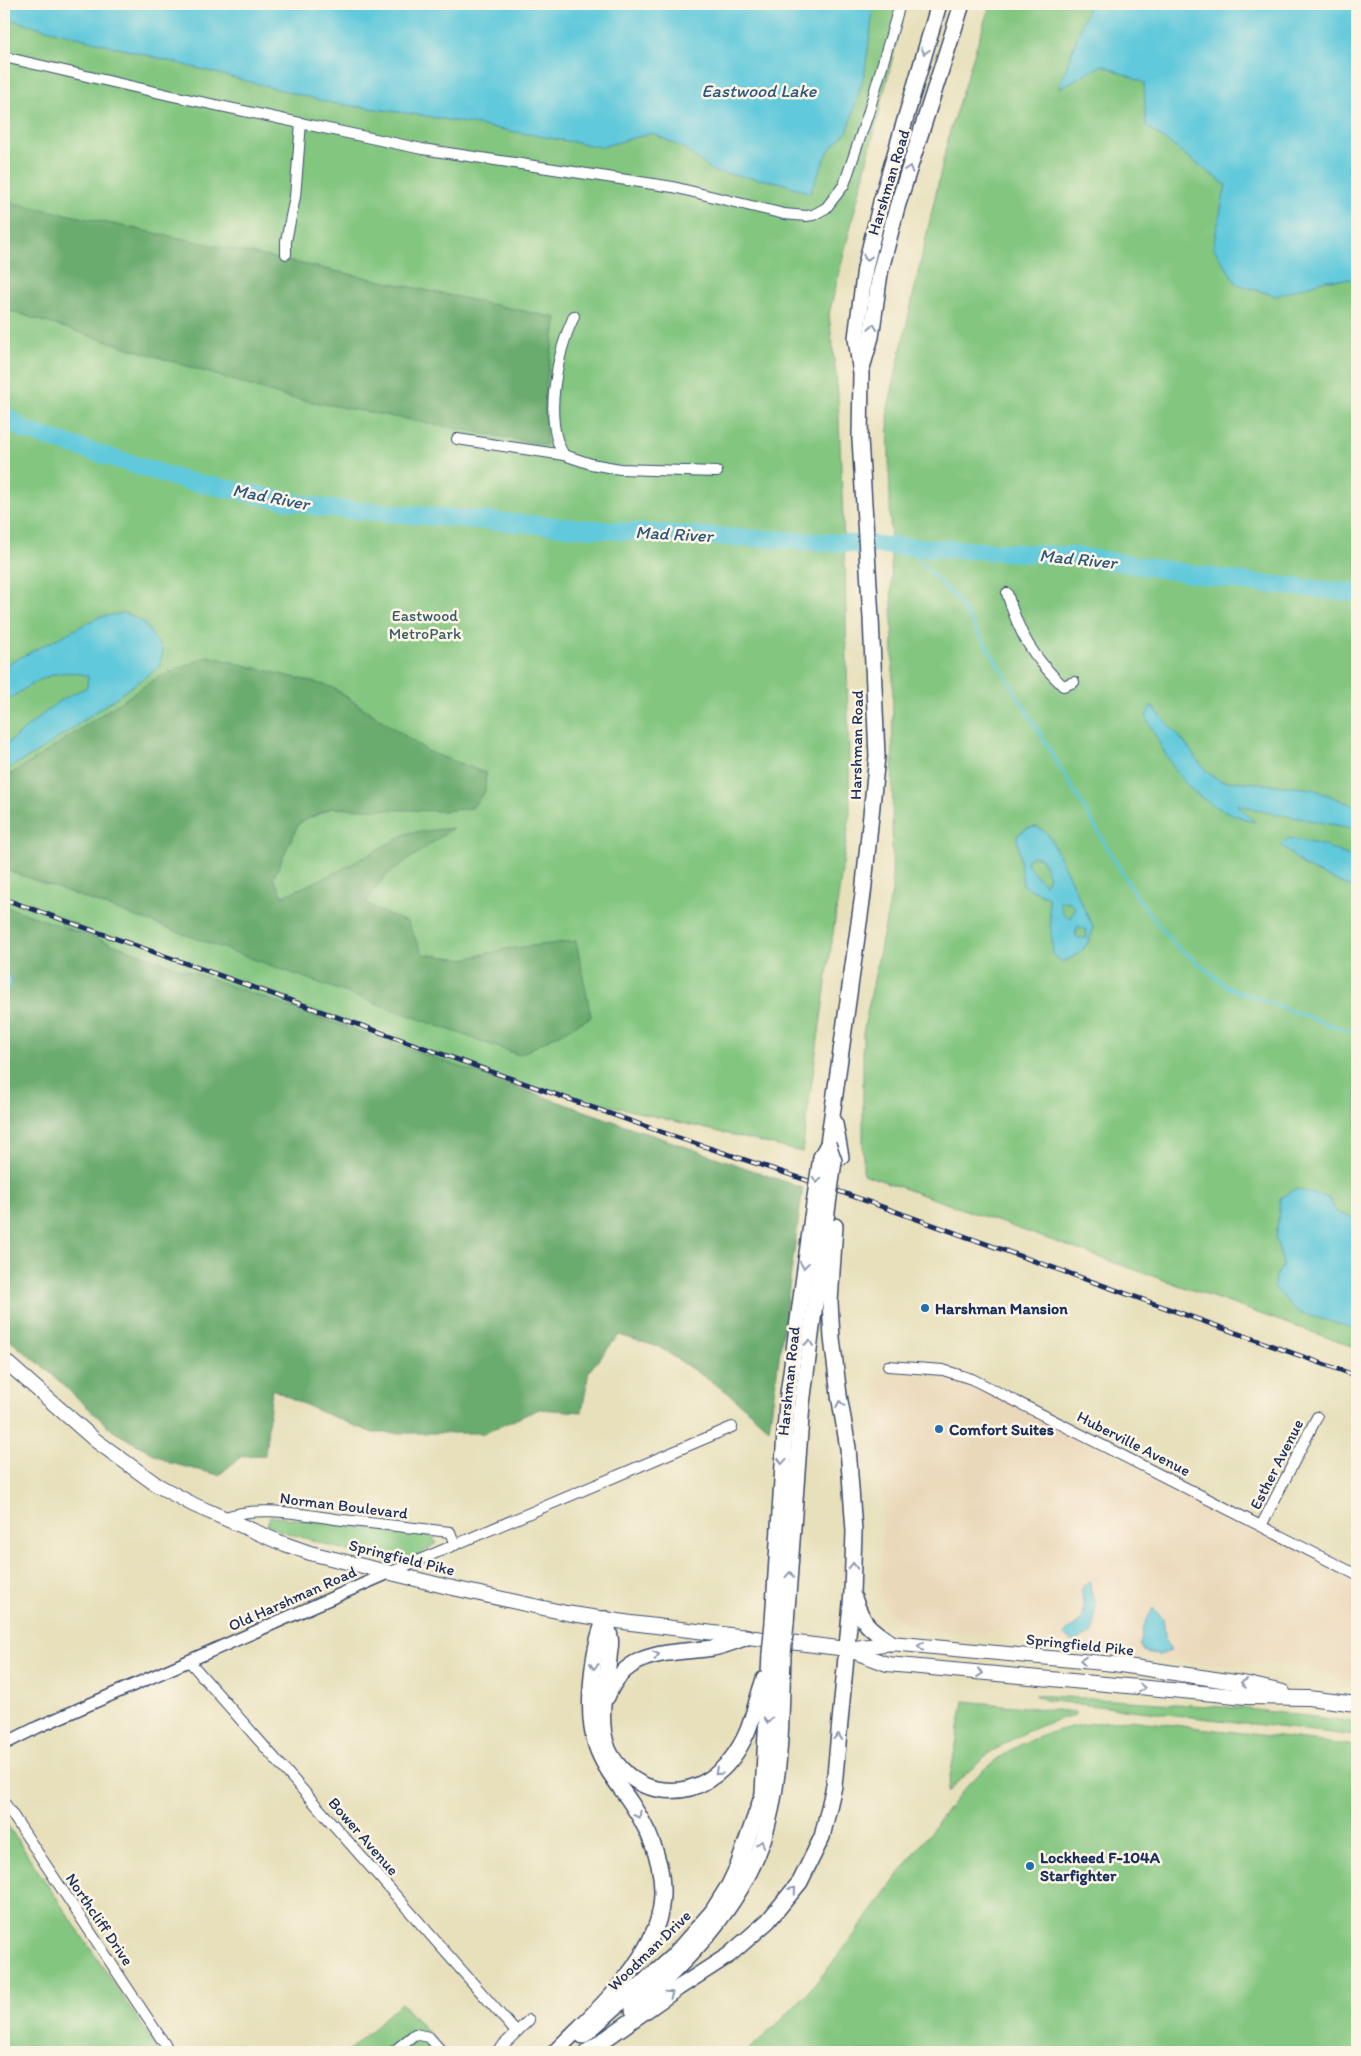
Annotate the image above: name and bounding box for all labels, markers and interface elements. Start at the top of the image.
one-way arrow [921,46,931,54]
water label: Eastwood Lake [702,80,818,102]
street label: Harshman Road [863,127,914,237]
one-way arrow [903,165,913,174]
one-way arrow [862,253,873,262]
one-way arrow [867,323,877,331]
water label: Mad River [231,479,313,516]
water label: Mad River [635,521,715,547]
water label: Mad River [1038,544,1119,574]
park label: Eastwood MetroPark [389,606,462,643]
street label: Harshman Road [846,690,867,800]
one-way arrow [813,1175,823,1184]
one-way arrow [800,1261,810,1269]
place label: Harshman Mansion [935,1299,1068,1318]
marker: Harshman Mansion [919,1302,931,1314]
street label: Harshman Road [773,1325,804,1437]
one-way arrow [803,1339,814,1347]
one-way arrow [836,1400,846,1409]
street label: Huberville Avenue [1074,1407,1194,1480]
street label: Esther Avenue [1246,1416,1307,1513]
place label: Comfort Suites [949,1420,1054,1439]
marker: Comfort Suites [933,1423,945,1435]
one-way arrow [777,1458,788,1466]
street label: Norman Boulevard [279,1488,409,1523]
street label: Springfield Pike [347,1535,457,1580]
one-way arrow [848,1561,859,1569]
street label: Old Harshman Road [225,1562,360,1635]
one-way arrow [784,1570,795,1578]
street label: Springfield Pike [1025,1629,1135,1660]
one-way arrow [917,1641,925,1652]
one-way arrow [651,1650,660,1661]
one-way arrow [1078,1656,1086,1667]
one-way arrow [589,1662,600,1670]
one-way arrow [976,1667,984,1678]
one-way arrow [1239,1679,1248,1689]
one-way arrow [1138,1682,1146,1693]
one-way arrow [762,1716,773,1724]
one-way arrow [833,1732,844,1740]
one-way arrow [715,1766,724,1775]
street label: Bower Avenue [324,1793,403,1879]
one-way arrow [632,1810,642,1819]
one-way arrow [755,1840,765,1849]
place label: Lockheed F-104A Starfighter [1040,1848,1161,1886]
marker: Lockheed F-104A Starfighter [1024,1860,1036,1872]
street label: Northcliff Drive [62,1870,137,1969]
one-way arrow [788,1887,796,1896]
street label: Woodman Drive [604,1906,695,1995]
one-way arrow [664,1991,674,2000]

